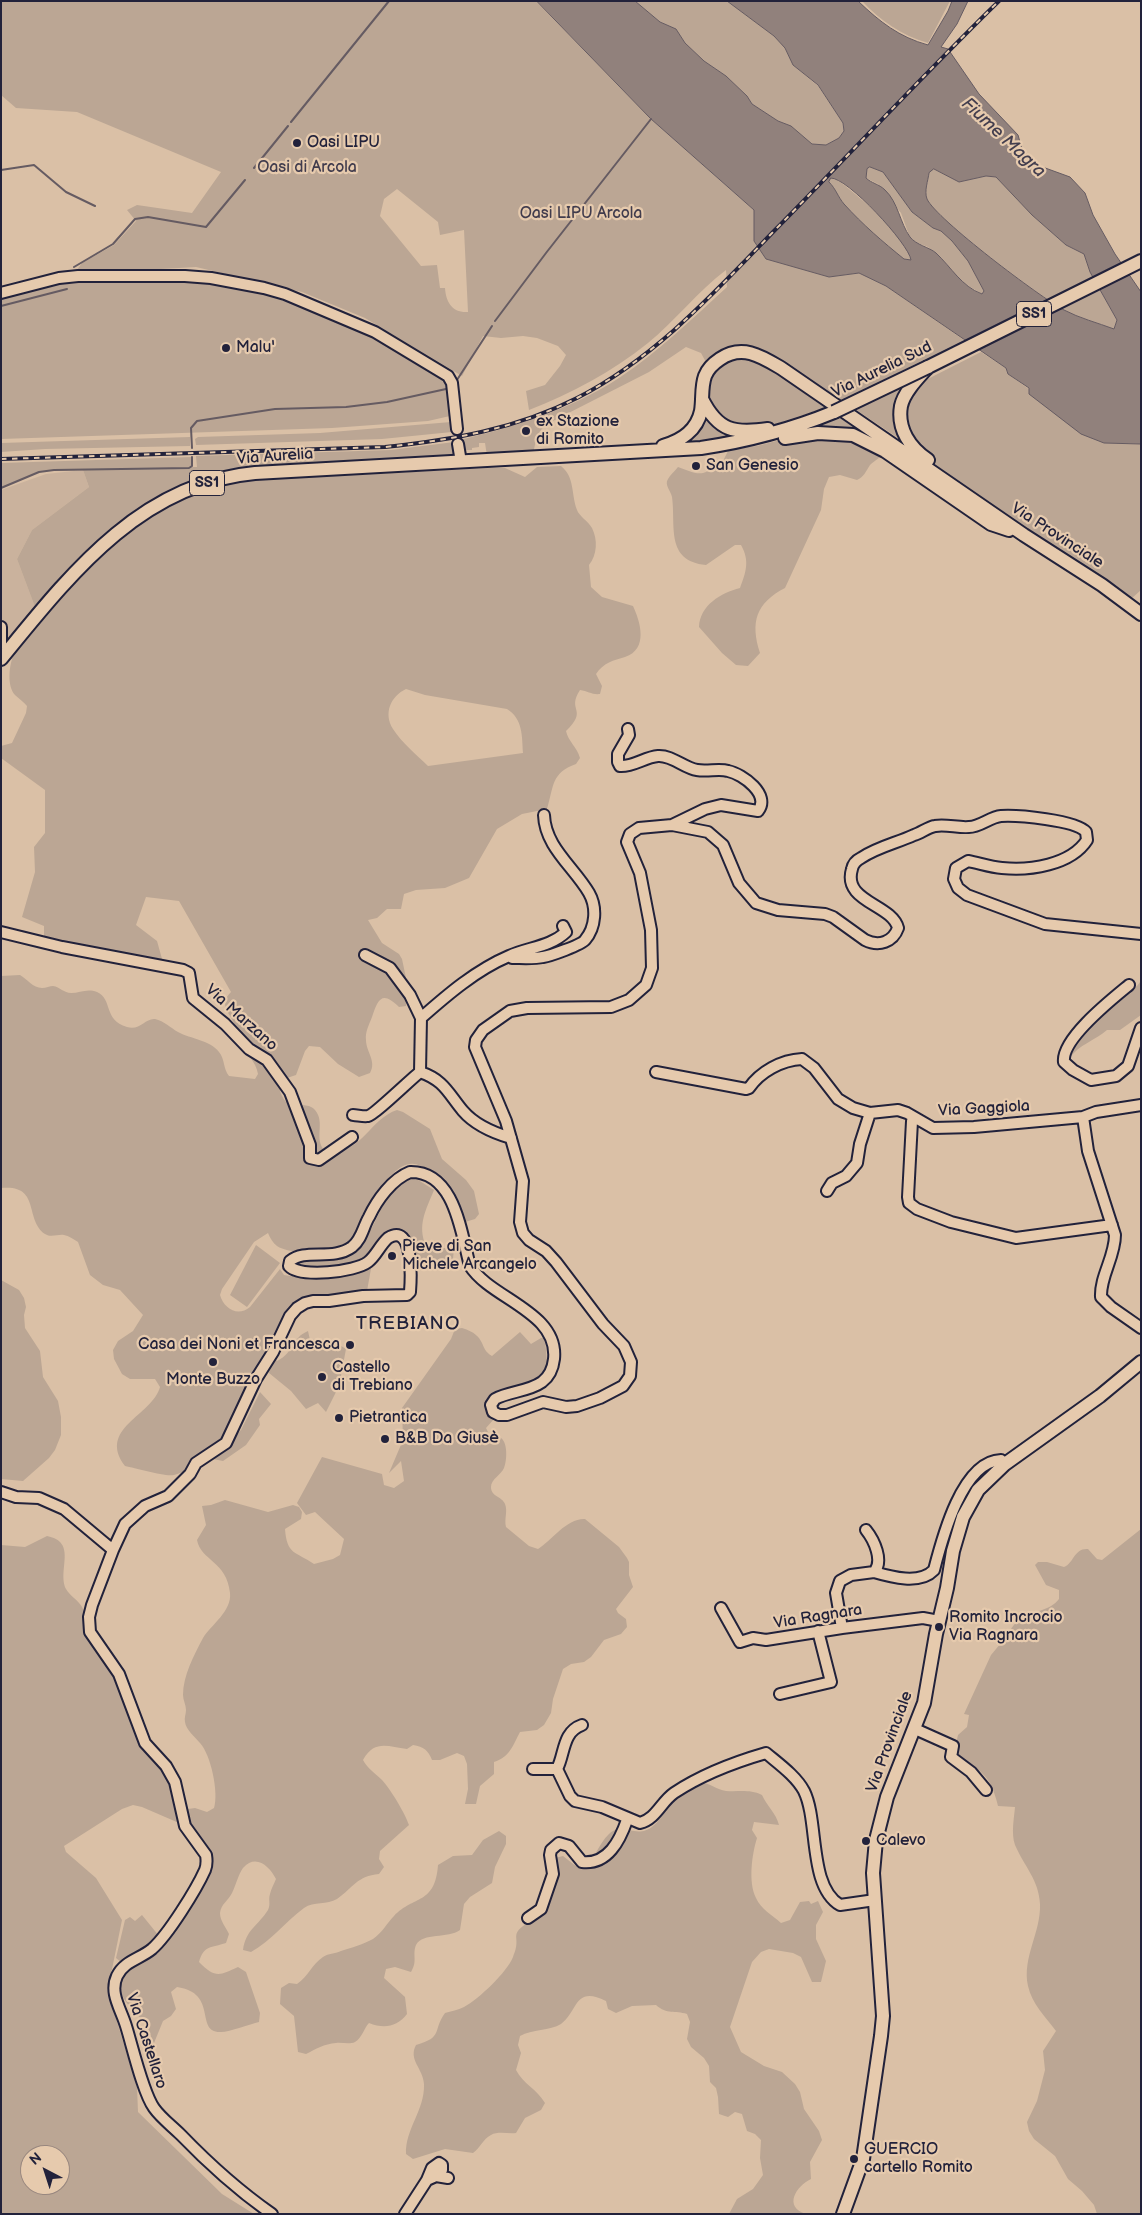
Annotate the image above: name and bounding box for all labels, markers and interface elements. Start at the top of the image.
water label: Fiume Magra [956,93,1050,183]
place label: Oasi LIPU [307,133,380,153]
marker: Oasi LIPU [291,137,303,149]
park label: Oasi di Arcola [257,158,357,178]
park label: Oasi LIPU Arcola [520,204,642,224]
road number: SS1 [1016,302,1052,326]
street label: Via Aurelia Sud [829,337,935,403]
place label: Malu' [236,338,275,358]
marker: Malu' [220,342,232,354]
place label: ex Stazione di Romito [536,412,619,450]
marker: ex Stazione di Romito [520,425,532,437]
street label: Via Aurelia [236,445,314,469]
place label: San Genesio [706,456,799,476]
marker: San Genesio [690,460,702,472]
road number: SS1 [190,470,224,496]
street label: Via Provinciale [1007,499,1107,573]
street label: Via Marzano [201,981,281,1055]
street label: Via Gaggiola [938,1097,1030,1121]
place label: Pieve di San Michele Arcangelo [402,1237,537,1275]
marker: Pieve di San Michele Arcangelo [386,1250,398,1262]
district label: TREBIANO [355,1313,461,1335]
place label: Casa dei Noni et Francesca [138,1335,340,1355]
marker: Casa dei Noni et Francesca [344,1339,356,1351]
marker: Monte Buzzo [207,1356,219,1368]
place label: Castello di Trebiano [332,1358,413,1396]
place label: Monte Buzzo [166,1370,260,1390]
marker: Castello di Trebiano [316,1371,328,1383]
place label: Pietrantica [349,1408,427,1428]
marker: Pietrantica [333,1412,345,1424]
place label: B&B Da Giusè [395,1429,499,1449]
marker: B&B Da Giusè [379,1433,391,1445]
street label: Via Ragnara [772,1601,864,1633]
place label: Romito Incrocio Via Ragnara [949,1608,1063,1646]
marker: Romito Incrocio Via Ragnara [933,1621,945,1633]
street label: Via Provinciale [863,1689,917,1795]
place label: Calevo [876,1831,926,1851]
marker: Calevo [860,1835,872,1847]
street label: Via Castellaro [121,1991,171,2091]
place label: GUERCIO cartello Romito [864,2140,973,2178]
north arrow [20,2145,70,2195]
text: N [26,2149,45,2169]
marker: GUERCIO cartello Romito [848,2153,860,2165]

